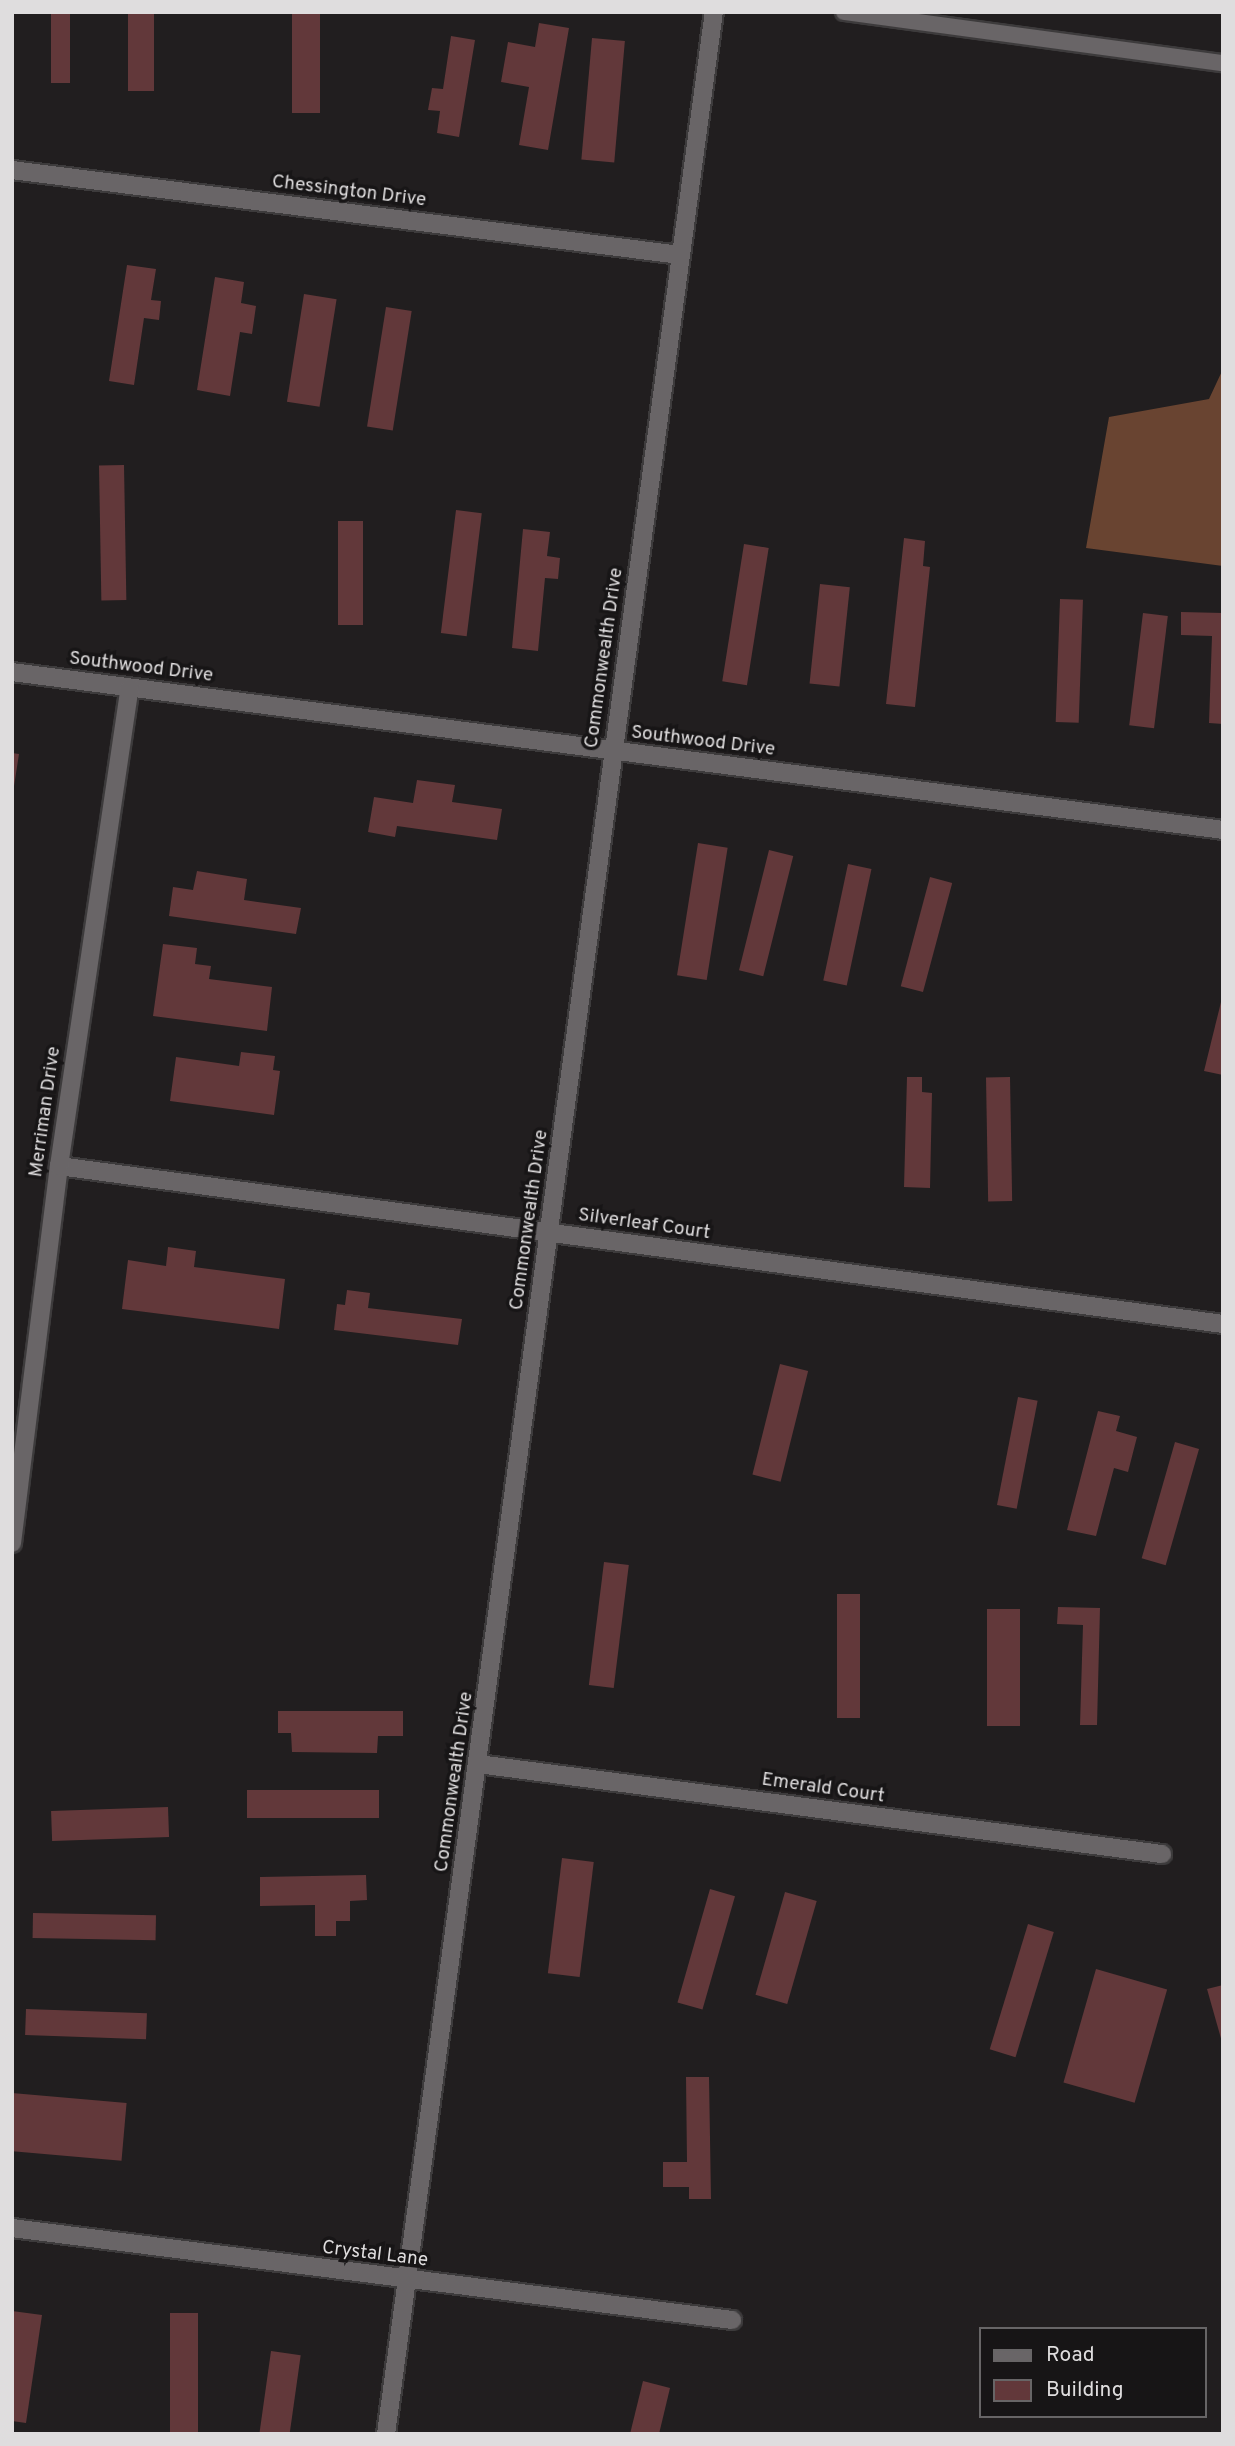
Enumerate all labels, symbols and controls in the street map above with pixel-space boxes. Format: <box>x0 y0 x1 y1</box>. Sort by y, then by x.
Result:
street label: Chessington Drive <box>271 171 427 213</box>
street label: Commonwealth Drive <box>581 566 629 750</box>
street label: Southwood Drive <box>68 648 214 688</box>
street label: Southwood Drive <box>630 722 776 762</box>
street label: Merriman Drive <box>26 1045 66 1179</box>
street label: Commonwealth Drive <box>506 1128 554 1312</box>
street label: Silverleaf Court <box>577 1204 711 1246</box>
street label: Commonwealth Drive <box>431 1690 479 1874</box>
street label: Emerald Court <box>760 1769 886 1809</box>
street label: Crystal Lane <box>321 2237 429 2273</box>
legend <box>979 2327 1207 2418</box>
text: Road <box>1046 2342 1095 2369</box>
text: Building <box>1046 2377 1124 2404</box>

